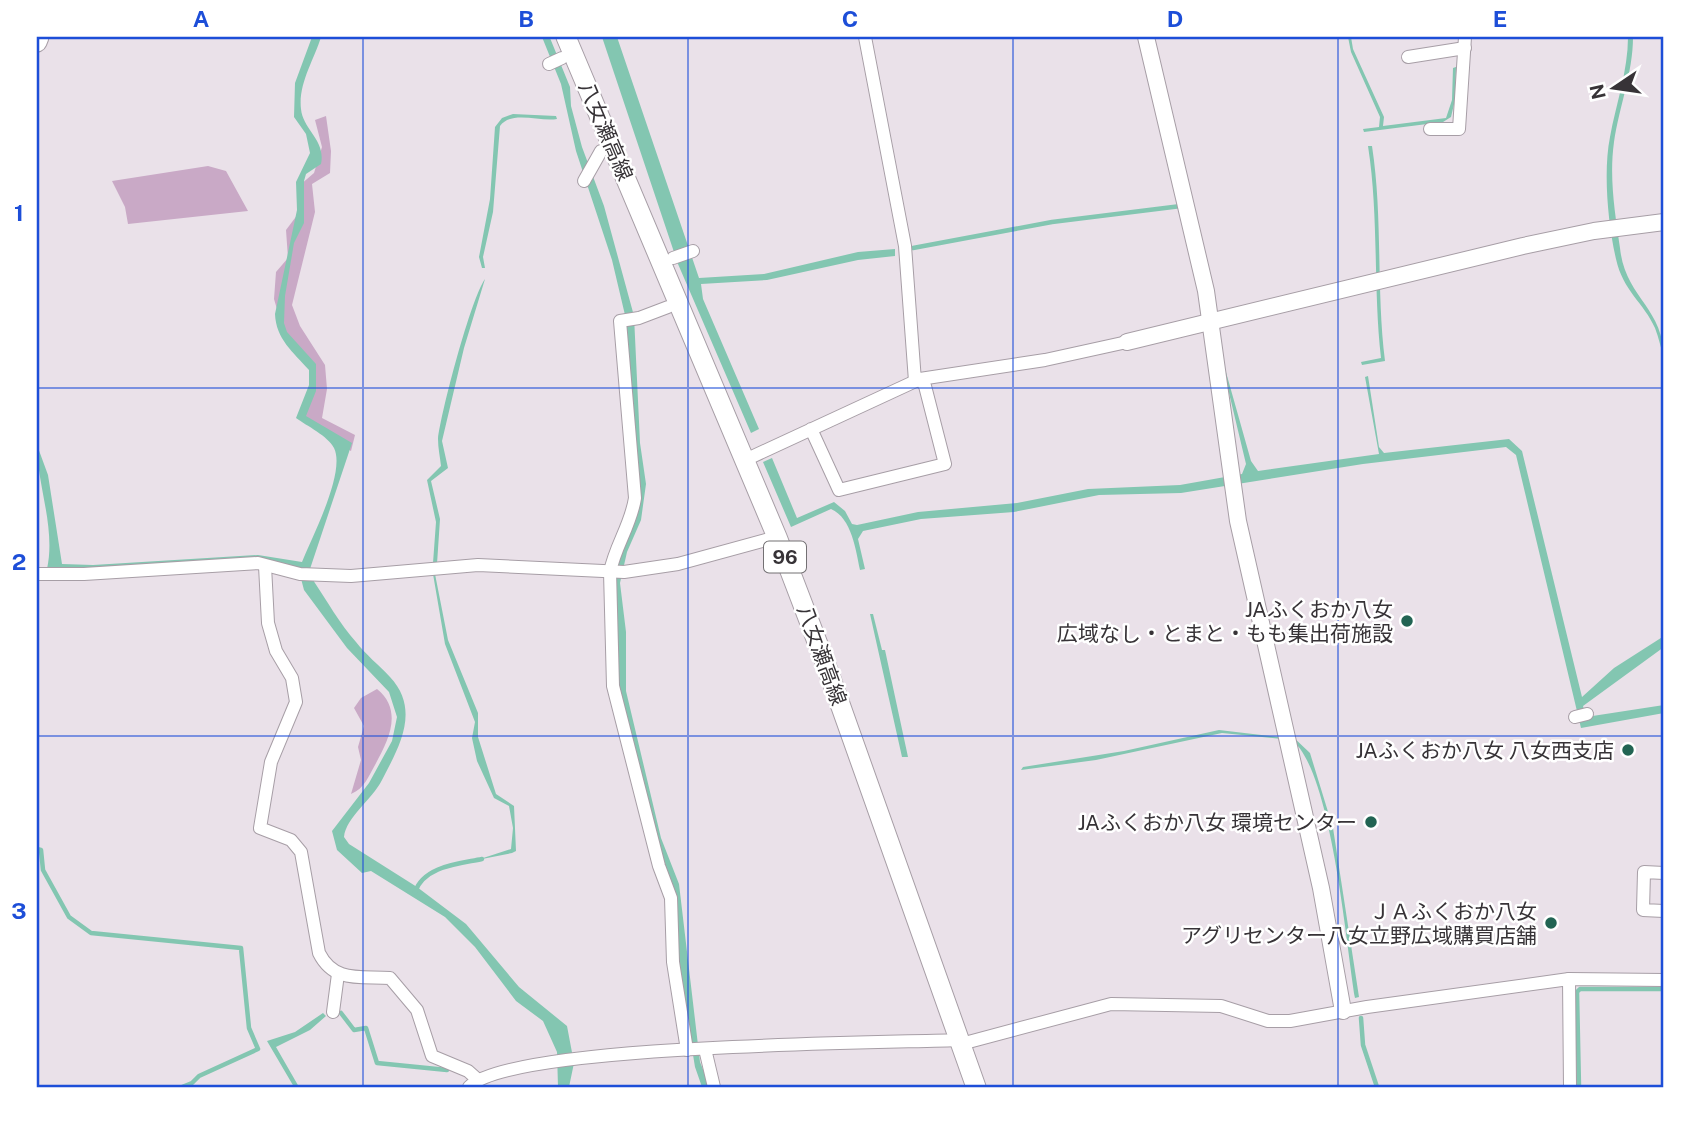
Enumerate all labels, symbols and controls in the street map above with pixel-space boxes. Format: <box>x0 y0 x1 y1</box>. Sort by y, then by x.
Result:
text: A <box>193 5 210 32</box>
text: B <box>518 5 534 32</box>
text: C <box>842 5 858 32</box>
text: D <box>1167 5 1183 32</box>
text: E <box>1493 5 1507 32</box>
north arrow <box>1578 52 1648 122</box>
street label: 八女瀬高線 <box>574 78 638 184</box>
text: N <box>1585 82 1610 102</box>
text: 1 <box>14 199 24 226</box>
road number: 96 <box>764 542 806 572</box>
text: 2 <box>12 548 26 575</box>
place label: JAふくおか八女 広域なし・とまと・もも集出荷施設 <box>1057 597 1393 646</box>
street label: 八女瀬高線 <box>792 601 852 709</box>
marker: JAふくおか八女 広域なし・とまと・もも集出荷施設 <box>1399 613 1415 629</box>
place label: JAふくおか八女 八女西支店 <box>1356 738 1614 763</box>
marker: JAふくおか八女 八女西支店 <box>1620 742 1636 758</box>
place label: JAふくおか八女 環境センター <box>1078 810 1357 835</box>
marker: JAふくおか八女 環境センター <box>1363 814 1379 830</box>
text: 3 <box>11 897 27 924</box>
place label: ＪＡふくおか八女 アグリセンター八女立野広域購買店舗 <box>1181 899 1537 948</box>
marker: ＪＡふくおか八女 アグリセンター八女立野広域購買店舗 <box>1543 915 1559 931</box>

